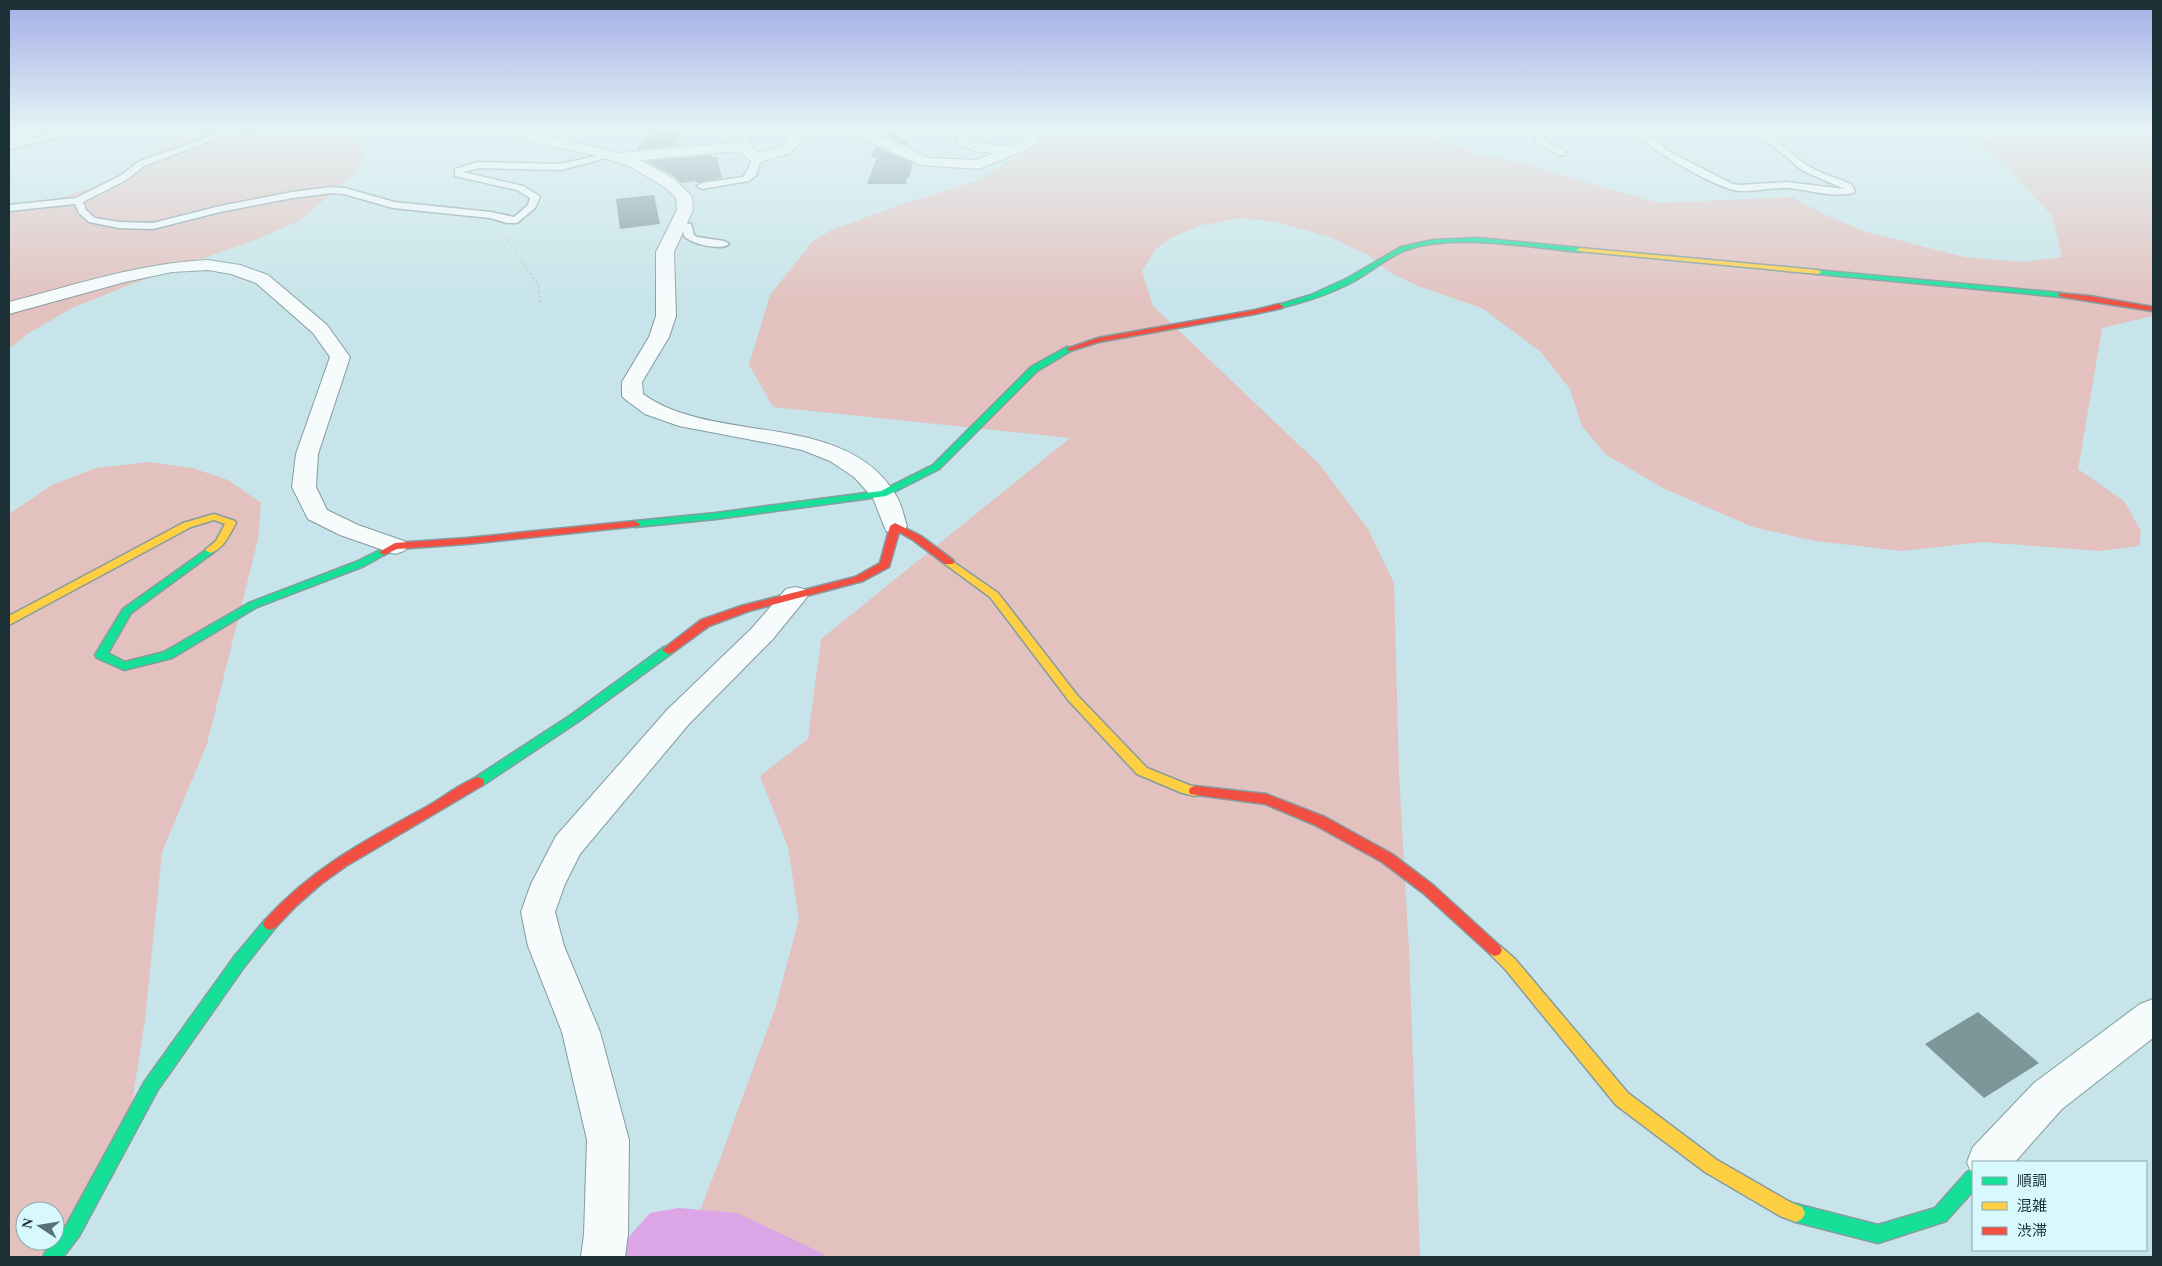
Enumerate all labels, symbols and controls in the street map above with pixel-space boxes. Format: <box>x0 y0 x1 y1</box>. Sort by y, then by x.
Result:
legend <box>1972 1161 2147 1251</box>
text: 順調 <box>2017 1173 2047 1189</box>
text: 混雑 <box>2017 1198 2047 1214</box>
north arrow <box>15 1201 65 1251</box>
text: N <box>19 1217 36 1230</box>
text: 渋滞 <box>2017 1223 2047 1239</box>

